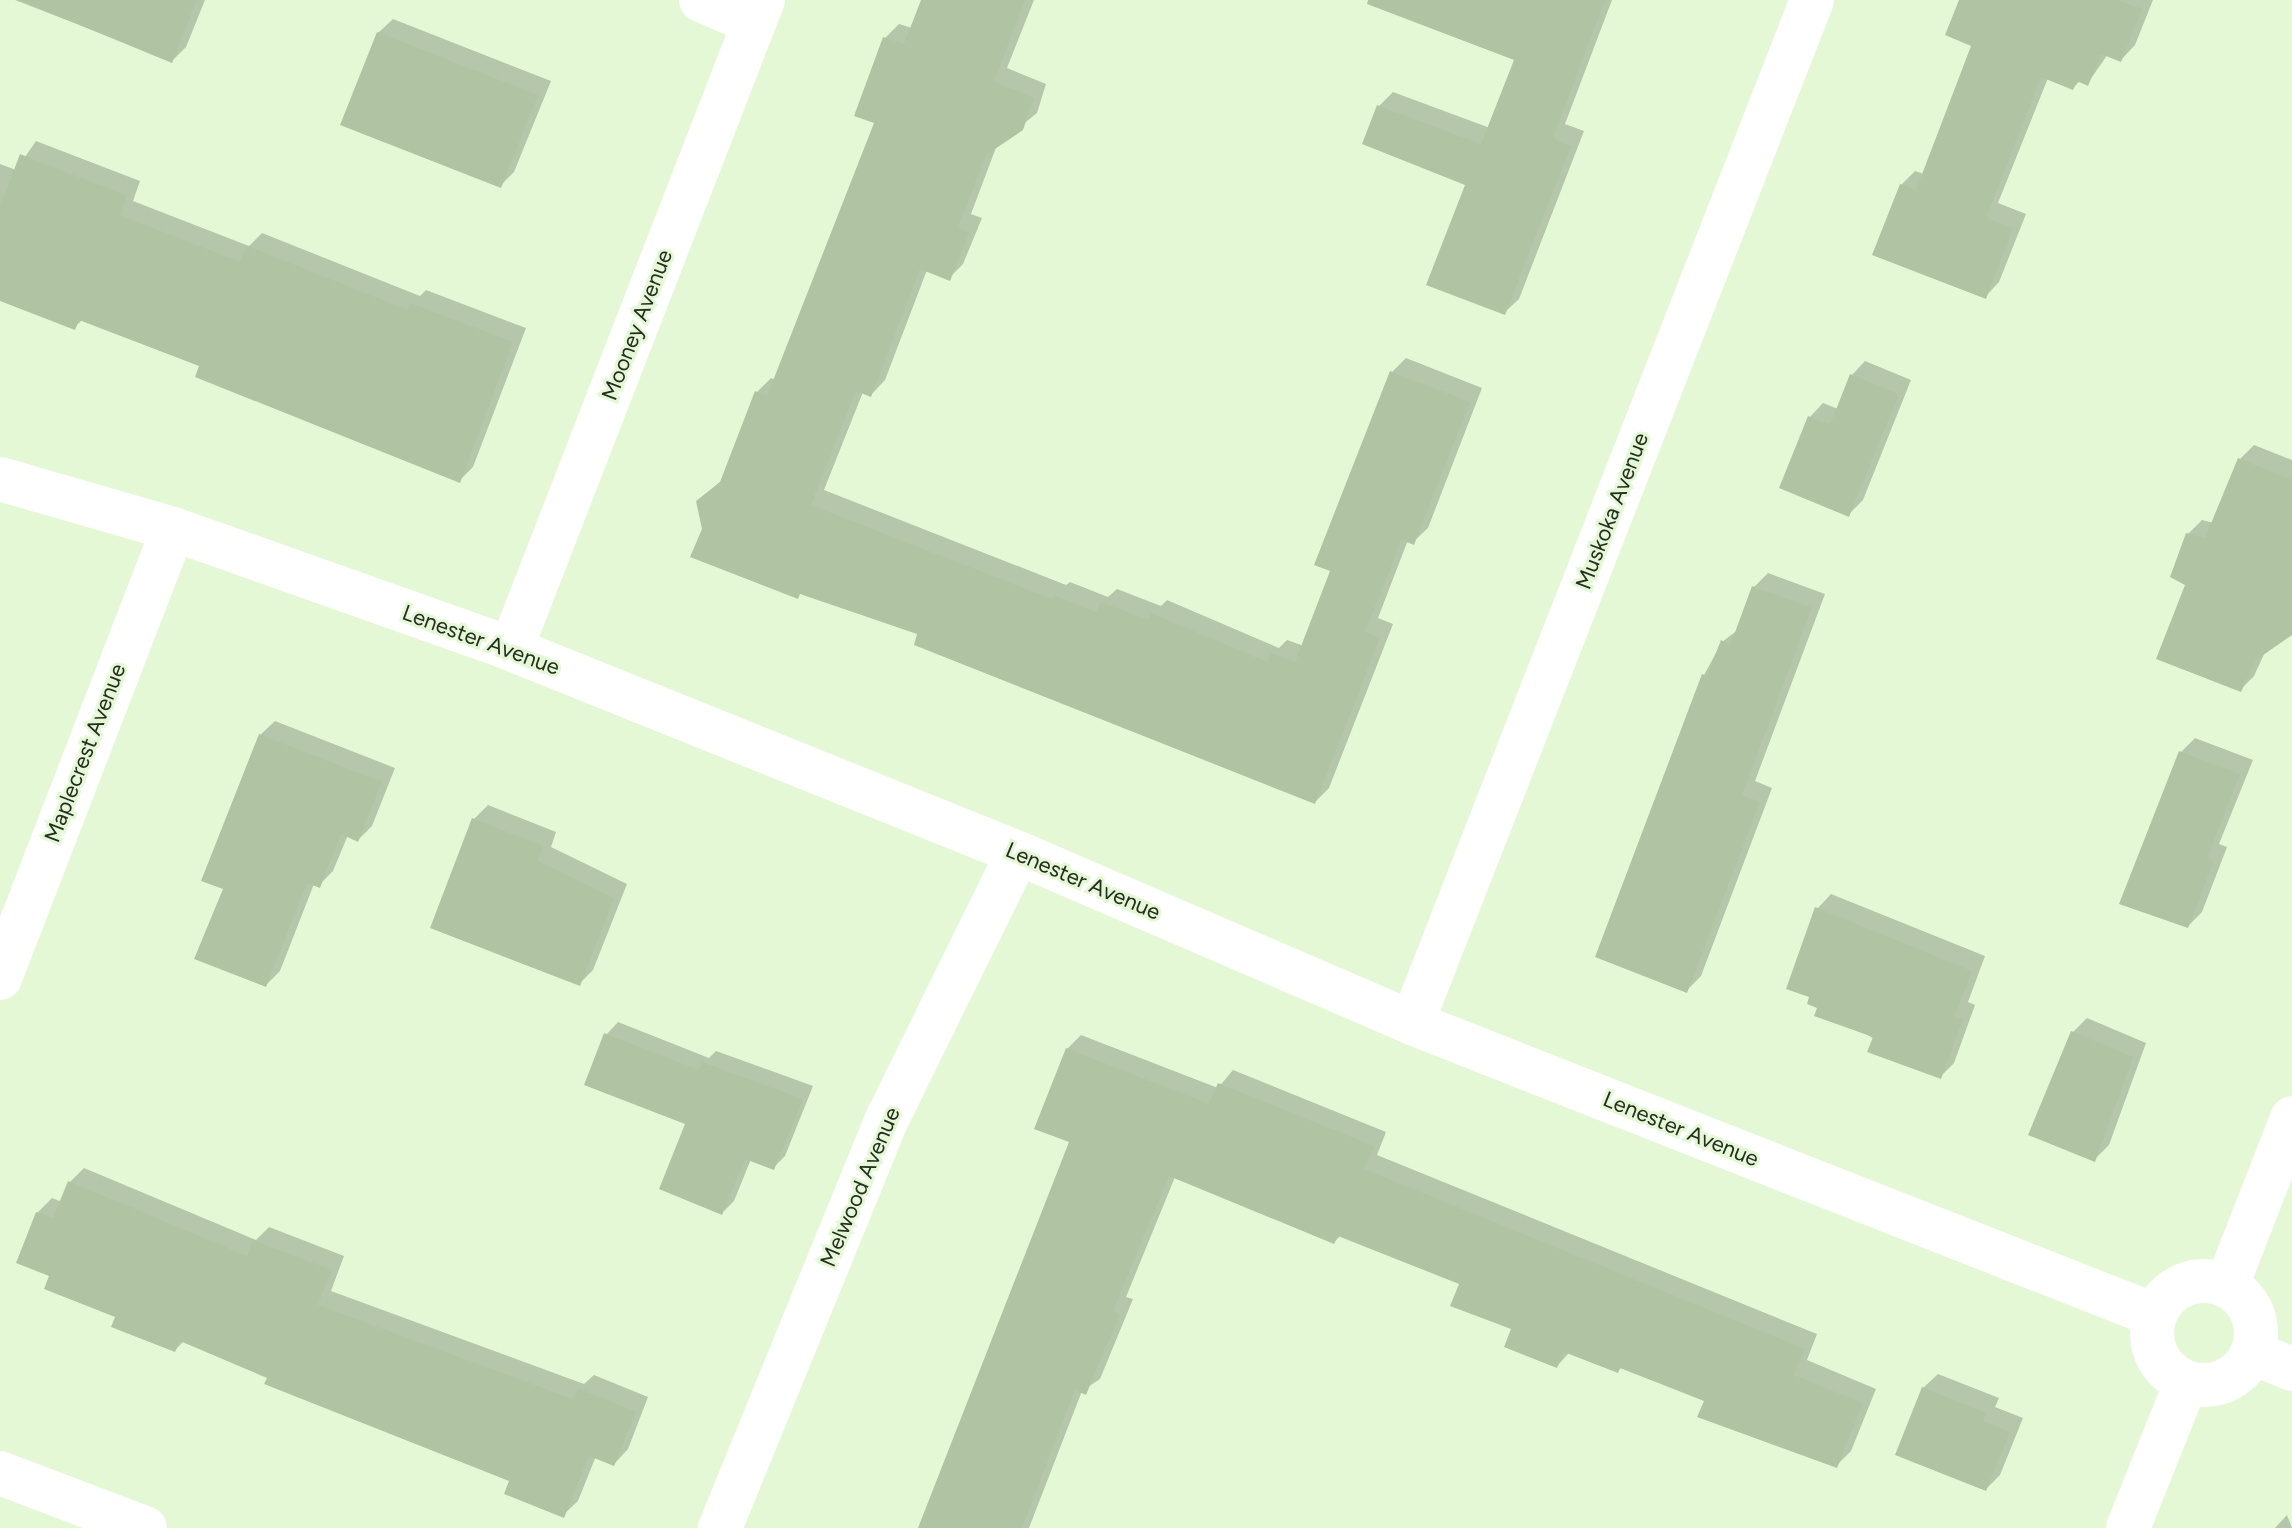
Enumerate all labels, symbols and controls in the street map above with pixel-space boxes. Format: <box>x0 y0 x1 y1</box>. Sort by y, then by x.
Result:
street label: Mooney Avenue <box>596 246 678 404</box>
street label: Muskoka Avenue <box>1570 429 1654 593</box>
street label: Lenester Avenue <box>399 599 563 681</box>
street label: Maplecrest Avenue <box>39 660 131 846</box>
street label: Lenester Avenue <box>1002 837 1164 925</box>
street label: Lenester Avenue <box>1599 1086 1763 1172</box>
street label: Melwood Avenue <box>815 1103 905 1271</box>

